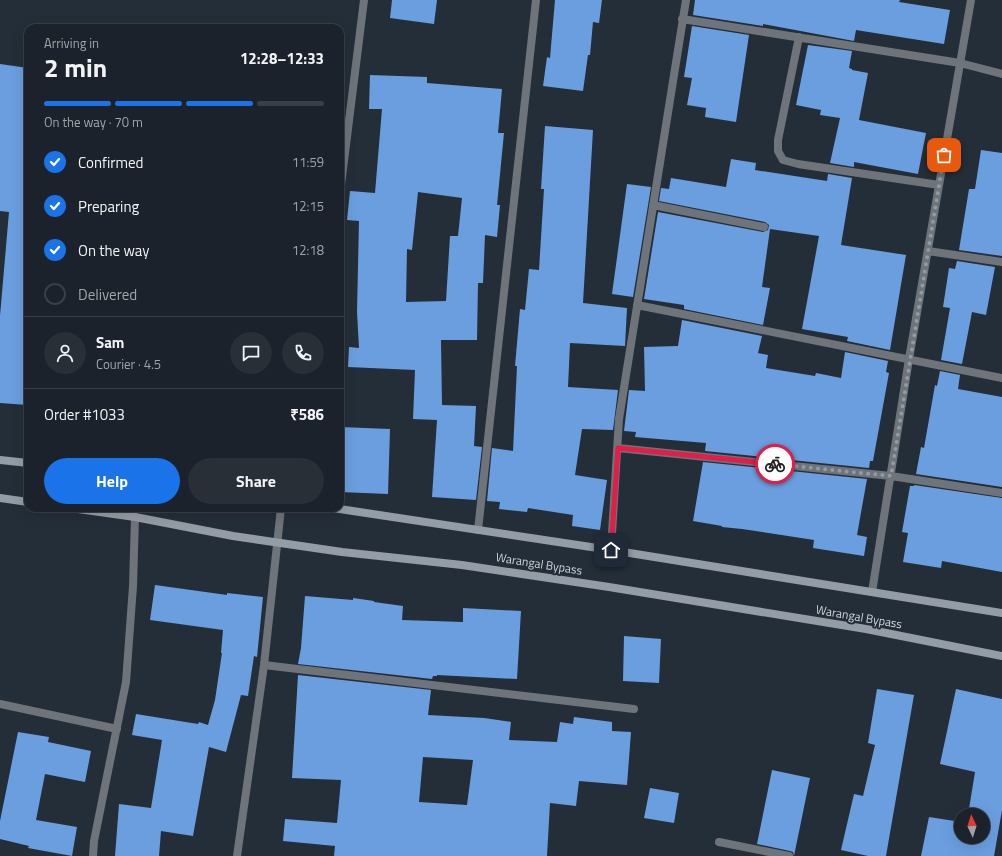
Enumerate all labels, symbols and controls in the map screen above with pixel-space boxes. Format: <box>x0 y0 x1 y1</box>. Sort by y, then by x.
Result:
text: Arriving in <box>44 33 99 53</box>
text: 12:28–12:33 <box>240 47 324 70</box>
text: 2 min <box>44 48 107 87</box>
text: On the way · 70 m <box>44 112 143 132</box>
pin <box>927 138 961 172</box>
icon: bag <box>933 144 955 166</box>
icon: check <box>44 151 66 173</box>
text: Confirmed <box>78 151 143 174</box>
text: 11:59 <box>292 152 324 172</box>
icon: check <box>44 195 66 217</box>
text: Preparing <box>78 195 139 218</box>
text: 12:15 <box>292 196 324 216</box>
icon: check <box>44 239 66 261</box>
text: On the way <box>78 239 150 262</box>
text: 12:18 <box>292 240 324 260</box>
text: Delivered <box>78 283 137 306</box>
text: Sam <box>96 331 124 354</box>
button: person <box>44 332 86 374</box>
button: chat <box>230 332 272 374</box>
button: phone <box>282 332 324 374</box>
text: Courier · 4.5 <box>96 354 161 374</box>
text: Order #1033 <box>44 403 125 426</box>
text: ₹586 <box>290 403 324 426</box>
courier <box>755 444 795 484</box>
icon: bike <box>764 453 786 475</box>
button: Help <box>44 458 180 504</box>
button: Share <box>188 458 324 504</box>
pin <box>594 533 628 567</box>
icon: home <box>600 539 622 561</box>
street label: Warangal Bypass <box>494 547 584 580</box>
street label: Warangal Bypass <box>814 600 904 634</box>
north arrow <box>954 808 990 844</box>
map controls <box>954 808 990 844</box>

